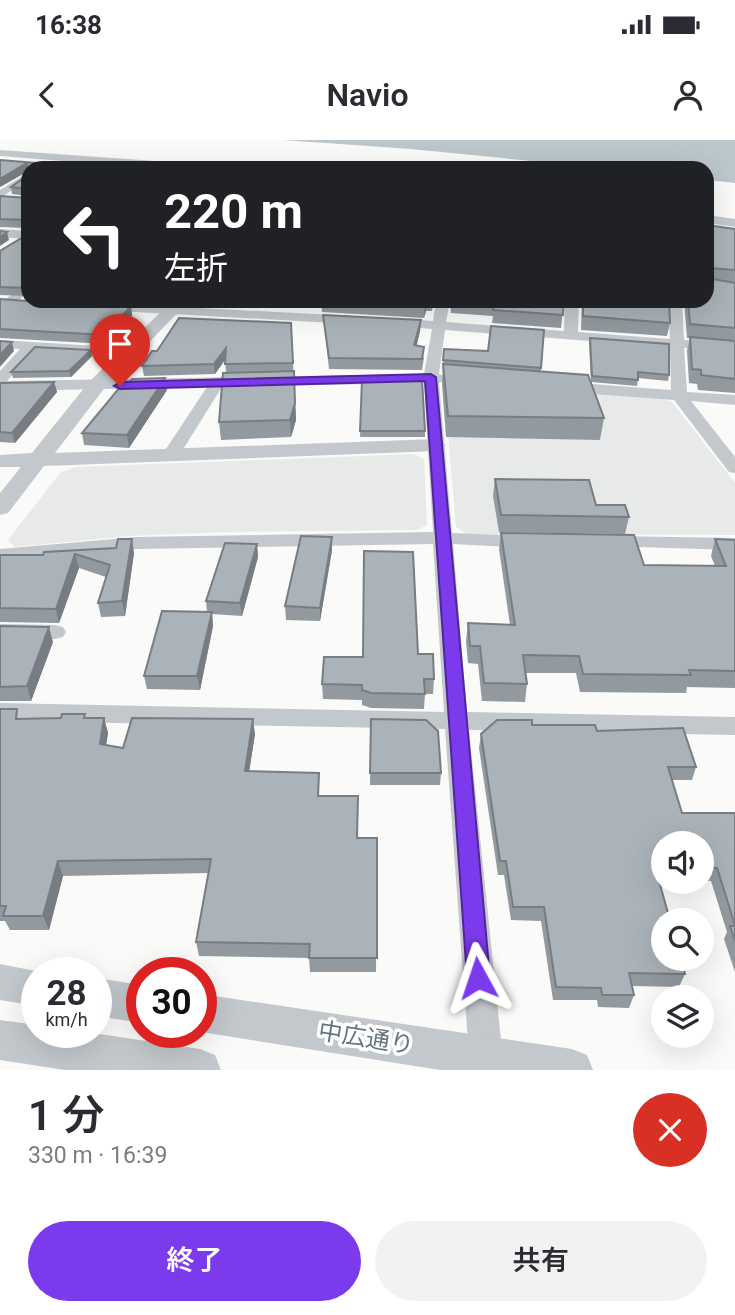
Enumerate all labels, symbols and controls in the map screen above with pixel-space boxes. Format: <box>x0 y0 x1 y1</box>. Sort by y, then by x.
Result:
text: 16:38 <box>35 10 102 40</box>
icon: back <box>28 76 66 114</box>
text: Navio <box>326 76 409 114</box>
icon: person <box>669 76 707 114</box>
text: 220 m <box>164 183 303 240</box>
icon: left <box>49 189 140 280</box>
text: 左折 <box>164 249 228 287</box>
pin <box>90 314 150 386</box>
icon: arrive <box>101 325 139 363</box>
map controls <box>651 831 714 1048</box>
button: sound <box>651 831 714 894</box>
button: search <box>651 908 714 971</box>
position arrow <box>441 941 515 1015</box>
speed limit sign: 30 <box>126 957 217 1048</box>
text: 28 <box>46 973 87 1014</box>
button: layers <box>651 985 714 1048</box>
text: km/h <box>45 1009 88 1030</box>
street label: 中広通り <box>316 1017 416 1059</box>
text: 1 分 <box>28 1091 104 1140</box>
button: close <box>633 1093 707 1167</box>
text: 330 m · 16:39 <box>28 1142 167 1169</box>
button: 終了 <box>28 1221 361 1301</box>
button: 共有 <box>375 1221 707 1301</box>

